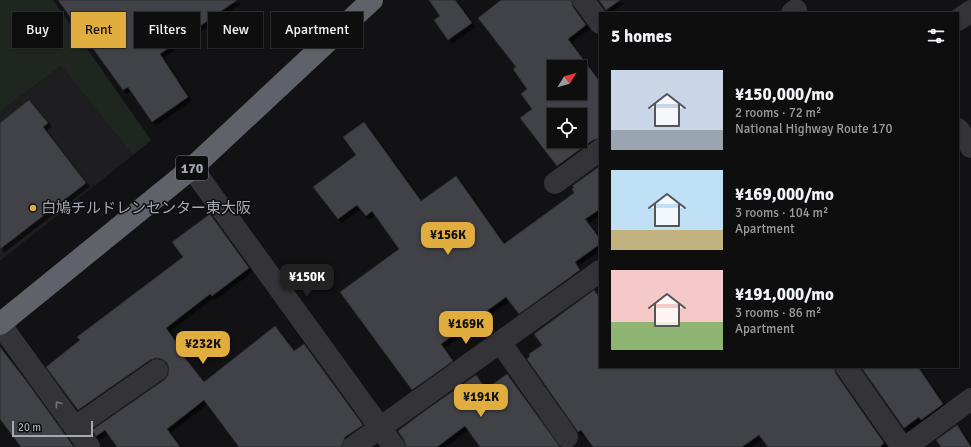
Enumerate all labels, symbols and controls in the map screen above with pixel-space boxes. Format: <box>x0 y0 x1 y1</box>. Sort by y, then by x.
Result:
chip: Buy <box>12 12 63 48</box>
chip: Rent <box>71 12 126 48</box>
chip: Filters <box>134 12 200 48</box>
chip: New <box>208 12 263 48</box>
chip: Apartment <box>271 12 363 48</box>
icon: filters <box>925 25 947 47</box>
text: 5 homes <box>611 26 672 47</box>
north arrow <box>547 60 587 100</box>
map controls <box>547 60 587 148</box>
text: ¥150,000/mo <box>735 84 834 105</box>
icon: home <box>643 86 691 134</box>
text: 2 rooms · 72 m² <box>735 105 821 121</box>
button: locate <box>547 108 587 148</box>
text: National Highway Route 170 <box>735 121 893 137</box>
road number: 170 <box>176 156 208 180</box>
text: ¥169,000/mo <box>735 184 834 205</box>
icon: home <box>643 186 691 234</box>
place label: 白鳩チルドレンセンター東大阪 <box>41 199 251 217</box>
marker: 白鳩チルドレンセンター東大阪 <box>28 203 38 213</box>
text: 3 rooms · 104 m² <box>735 205 828 221</box>
text: Apartment <box>735 221 795 237</box>
pin: ¥156K <box>420 222 476 256</box>
text: ¥156K <box>430 227 466 243</box>
pin: ¥150K <box>279 264 335 298</box>
text: ¥150K <box>289 269 325 285</box>
text: ¥191,000/mo <box>735 284 834 305</box>
icon: home <box>643 286 691 334</box>
text: 3 rooms · 86 m² <box>735 305 821 321</box>
pin: ¥169K <box>438 311 494 345</box>
text: ¥169K <box>448 316 484 332</box>
text: Apartment <box>735 321 795 337</box>
pin: ¥232K <box>175 331 231 365</box>
text: ¥232K <box>185 336 221 352</box>
pin: ¥191K <box>453 384 509 418</box>
text: ¥191K <box>463 389 499 405</box>
one-way arrow <box>55 401 63 408</box>
scale bar <box>12 419 93 438</box>
text: 20 m <box>18 421 41 434</box>

